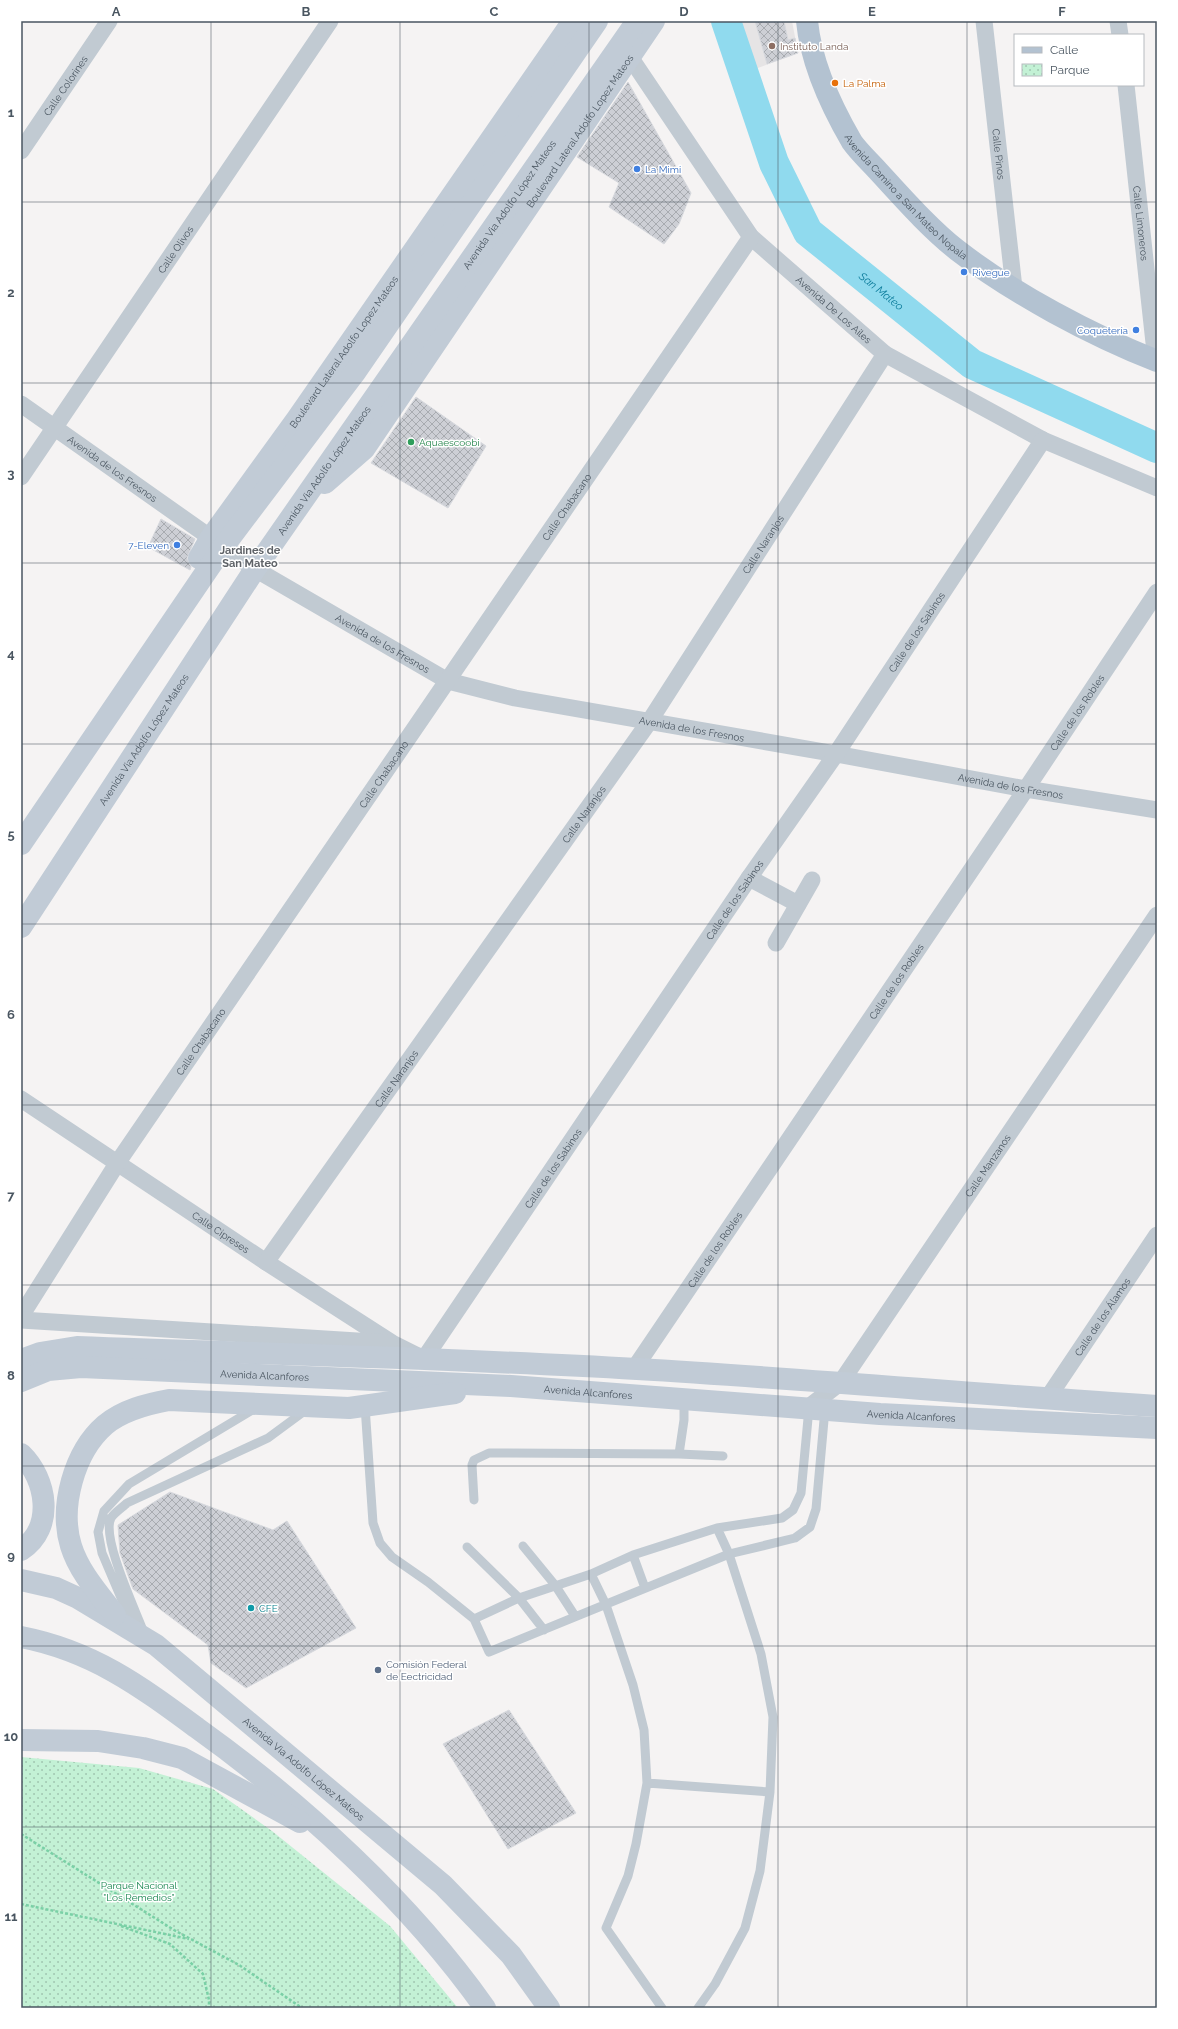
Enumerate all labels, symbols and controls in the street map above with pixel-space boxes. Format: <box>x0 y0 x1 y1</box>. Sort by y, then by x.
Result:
text: A <box>112 4 121 19</box>
text: B <box>302 4 311 19</box>
text: C <box>490 4 499 19</box>
text: D <box>679 4 689 19</box>
text: E <box>868 4 876 19</box>
text: F <box>1058 4 1066 19</box>
legend <box>1014 34 1144 86</box>
marker: Instituto Landa <box>767 41 777 51</box>
place label: Instituto Landa <box>780 41 849 52</box>
text: Calle <box>1050 43 1078 57</box>
street label: Boulevard Lateral Adolfo Lopez Mateos <box>524 52 636 210</box>
street label: Calle Colorines <box>42 54 90 118</box>
text: Parque <box>1050 63 1090 77</box>
marker: La Palma <box>830 78 840 88</box>
place label: La Palma <box>843 78 886 89</box>
text: 1 <box>8 105 15 120</box>
street label: Calle Pinos <box>990 128 1007 180</box>
street label: Avenida Camino a San Mateo Nopala <box>843 132 969 262</box>
street label: Avenida Via Adolfo López Mateos <box>461 138 558 271</box>
marker: La Mimi <box>632 164 642 174</box>
place label: La Mimi <box>645 164 681 175</box>
street label: Calle Limoneros <box>1131 185 1150 261</box>
street label: Calle Olivos <box>156 224 196 275</box>
marker: Rivegue <box>959 267 969 277</box>
place label: Rivegue <box>972 267 1010 278</box>
water label: San Mateo <box>855 269 906 313</box>
street label: Boulevard Lateral Adolfo Lopez Mateos <box>287 274 401 430</box>
street label: Avenida De Los Ailes <box>794 274 874 346</box>
text: 2 <box>7 285 15 300</box>
place label: Coquetería <box>1077 325 1128 336</box>
marker: Coquetería <box>1131 325 1141 335</box>
street label: Avenida Via Adolfo López Mateos <box>276 404 373 537</box>
street label: Avenida de los Fresnos <box>65 434 159 504</box>
marker: Aquaescoobi <box>406 437 416 447</box>
place label: Aquaescoobi <box>419 437 480 448</box>
text: 3 <box>7 466 15 481</box>
street label: Calle Chabacano <box>540 471 594 543</box>
street label: Calle Naranjos <box>741 513 786 576</box>
place label: 7-Eleven <box>128 540 169 551</box>
marker: 7-Eleven <box>172 540 182 550</box>
district label: Jardines de San Mateo <box>220 544 281 570</box>
street label: Calle de los Sabinos <box>887 590 947 674</box>
street label: Avenida de los Fresnos <box>334 612 432 675</box>
text: 4 <box>7 646 15 661</box>
street label: Avenida Via Adolfo López Mateos <box>97 672 191 807</box>
street label: Calle de los Robles <box>1048 672 1107 753</box>
street label: Avenida de los Fresnos <box>638 715 745 744</box>
street label: Calle Chabacano <box>357 739 411 810</box>
street label: Avenida de los Fresnos <box>957 772 1064 801</box>
street label: Calle Naranjos <box>560 784 608 845</box>
text: 5 <box>7 827 15 842</box>
street label: Calle de los Sabinos <box>704 858 766 942</box>
street label: Calle de los Robles <box>867 941 926 1021</box>
street label: Calle Chabacano <box>174 1006 228 1077</box>
text: 6 <box>7 1007 15 1022</box>
street label: Calle Naranjos <box>373 1048 421 1109</box>
street label: Calle de los Sabinos <box>523 1127 584 1210</box>
street label: Calle Manzanos <box>963 1132 1013 1199</box>
text: 7 <box>7 1188 15 1203</box>
street label: Calle Cipreses <box>190 1209 251 1255</box>
street label: Calle de los Robles <box>686 1210 745 1290</box>
street label: Calle de los Álamos <box>1072 1276 1133 1358</box>
text: 8 <box>7 1368 15 1383</box>
street label: Avenida Alcanfores <box>220 1368 309 1383</box>
street label: Avenida Alcanfores <box>543 1384 633 1401</box>
street label: Avenida Alcanfores <box>866 1408 956 1424</box>
text: 9 <box>7 1548 15 1563</box>
marker: CFE <box>246 1603 256 1613</box>
place label: CFE <box>259 1603 278 1614</box>
place label: Comisión Federal de Eectricidad <box>386 1659 467 1682</box>
marker: Comisión Federal de Eectricidad <box>373 1665 383 1675</box>
street label: Avenida Via Adolfo López Mateos <box>241 1715 367 1823</box>
text: 10 <box>4 1729 18 1744</box>
park label: Parque Nacional "Los Remedios" <box>101 1880 177 1903</box>
text: 11 <box>5 1909 18 1924</box>

